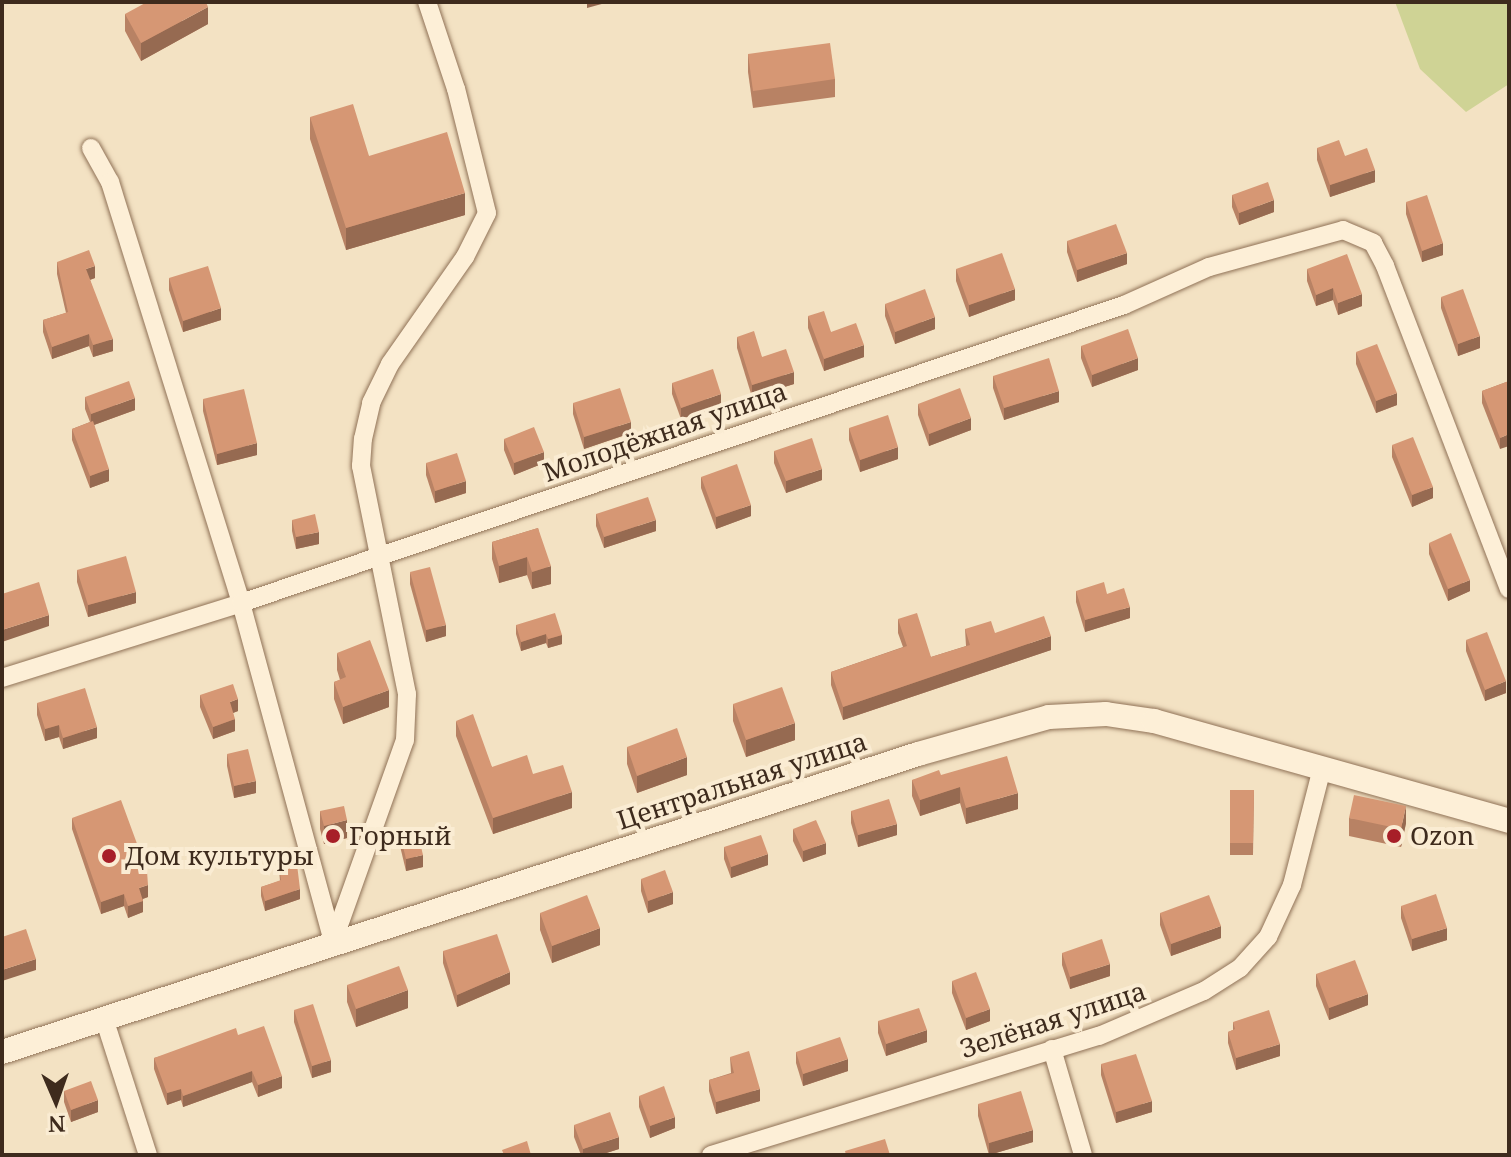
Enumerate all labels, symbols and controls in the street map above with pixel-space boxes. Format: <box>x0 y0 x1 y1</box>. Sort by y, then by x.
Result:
street label: Молодёжная улица <box>539 376 791 488</box>
street label: Центральная улица <box>613 726 871 836</box>
place label: Горный <box>349 820 452 852</box>
place label: Ozon <box>1410 820 1474 852</box>
marker: Горный <box>324 827 342 845</box>
marker: Ozon <box>1385 827 1403 845</box>
place label: Дом культуры <box>125 840 314 872</box>
marker: Дом культуры <box>100 847 118 865</box>
street label: Зелёная улица <box>956 975 1150 1065</box>
north arrow <box>16 1061 96 1141</box>
text: N <box>48 1110 66 1140</box>

